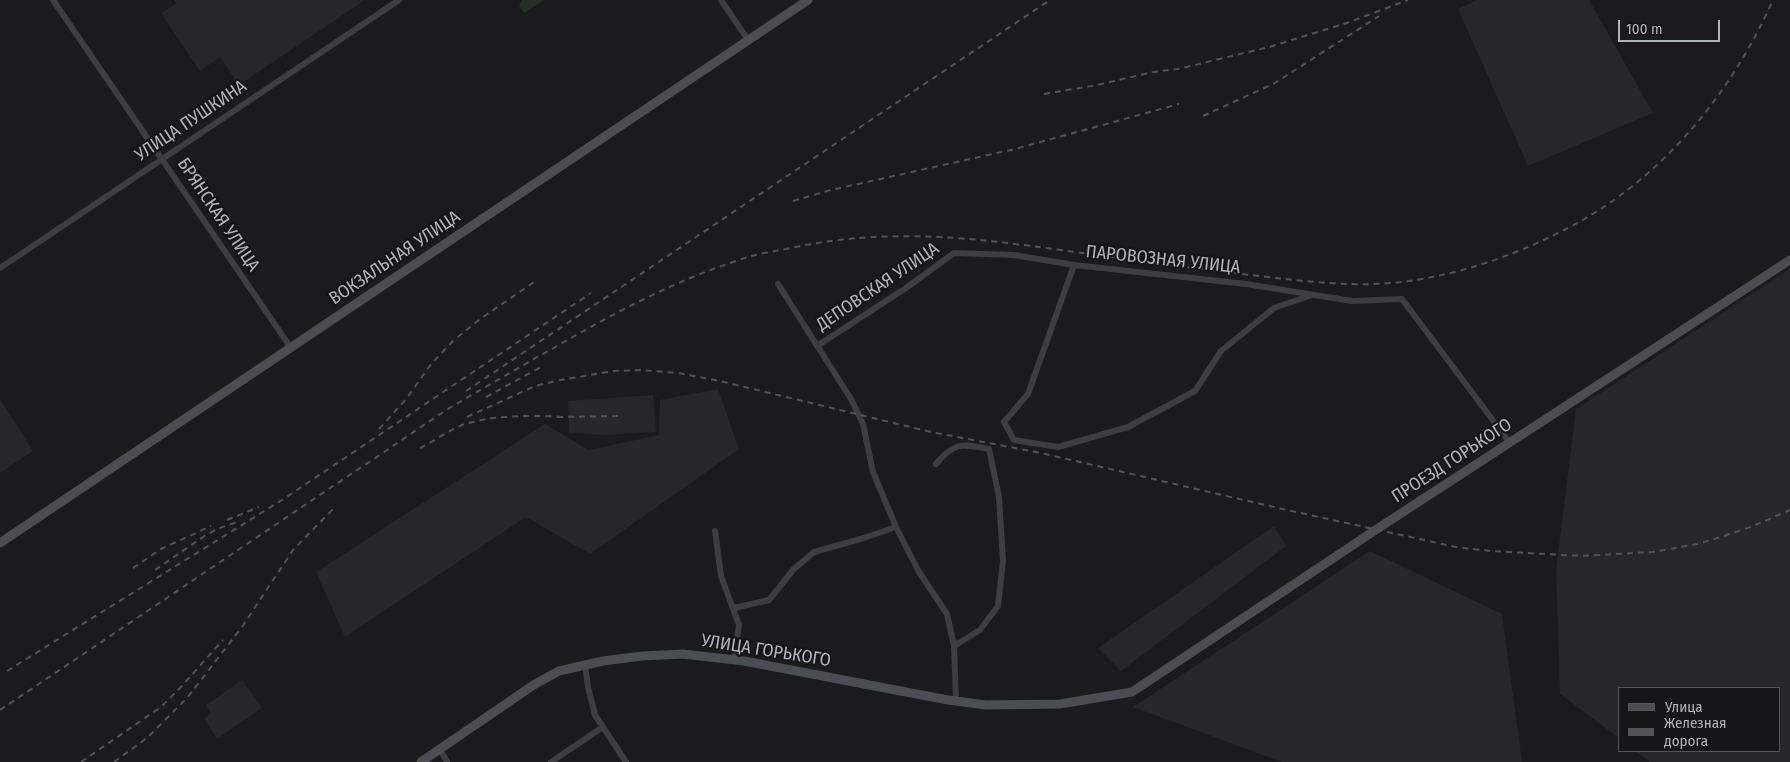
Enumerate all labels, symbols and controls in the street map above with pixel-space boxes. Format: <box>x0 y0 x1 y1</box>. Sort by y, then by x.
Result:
scale bar <box>1620 10 1722 42</box>
text: 100 m <box>1626 20 1663 38</box>
street label: УЛИЦА ПУШКИНА <box>131 76 251 166</box>
street label: БРЯНСКАЯ УЛИЦА <box>172 154 264 276</box>
street label: ВОКЗАЛЬНАЯ УЛИЦА <box>325 206 465 310</box>
street label: ДЕПОВСКАЯ УЛИЦА <box>813 238 943 336</box>
street label: ПАРОВОЗНАЯ УЛИЦА <box>1085 241 1241 279</box>
street label: ПРОЕЗД ГОРЬКОГО <box>1388 414 1516 508</box>
street label: УЛИЦА ГОРЬКОГО <box>700 630 832 672</box>
legend <box>1618 687 1780 752</box>
text: Улица <box>1665 698 1703 716</box>
text: Железная дорога <box>1664 714 1726 750</box>

